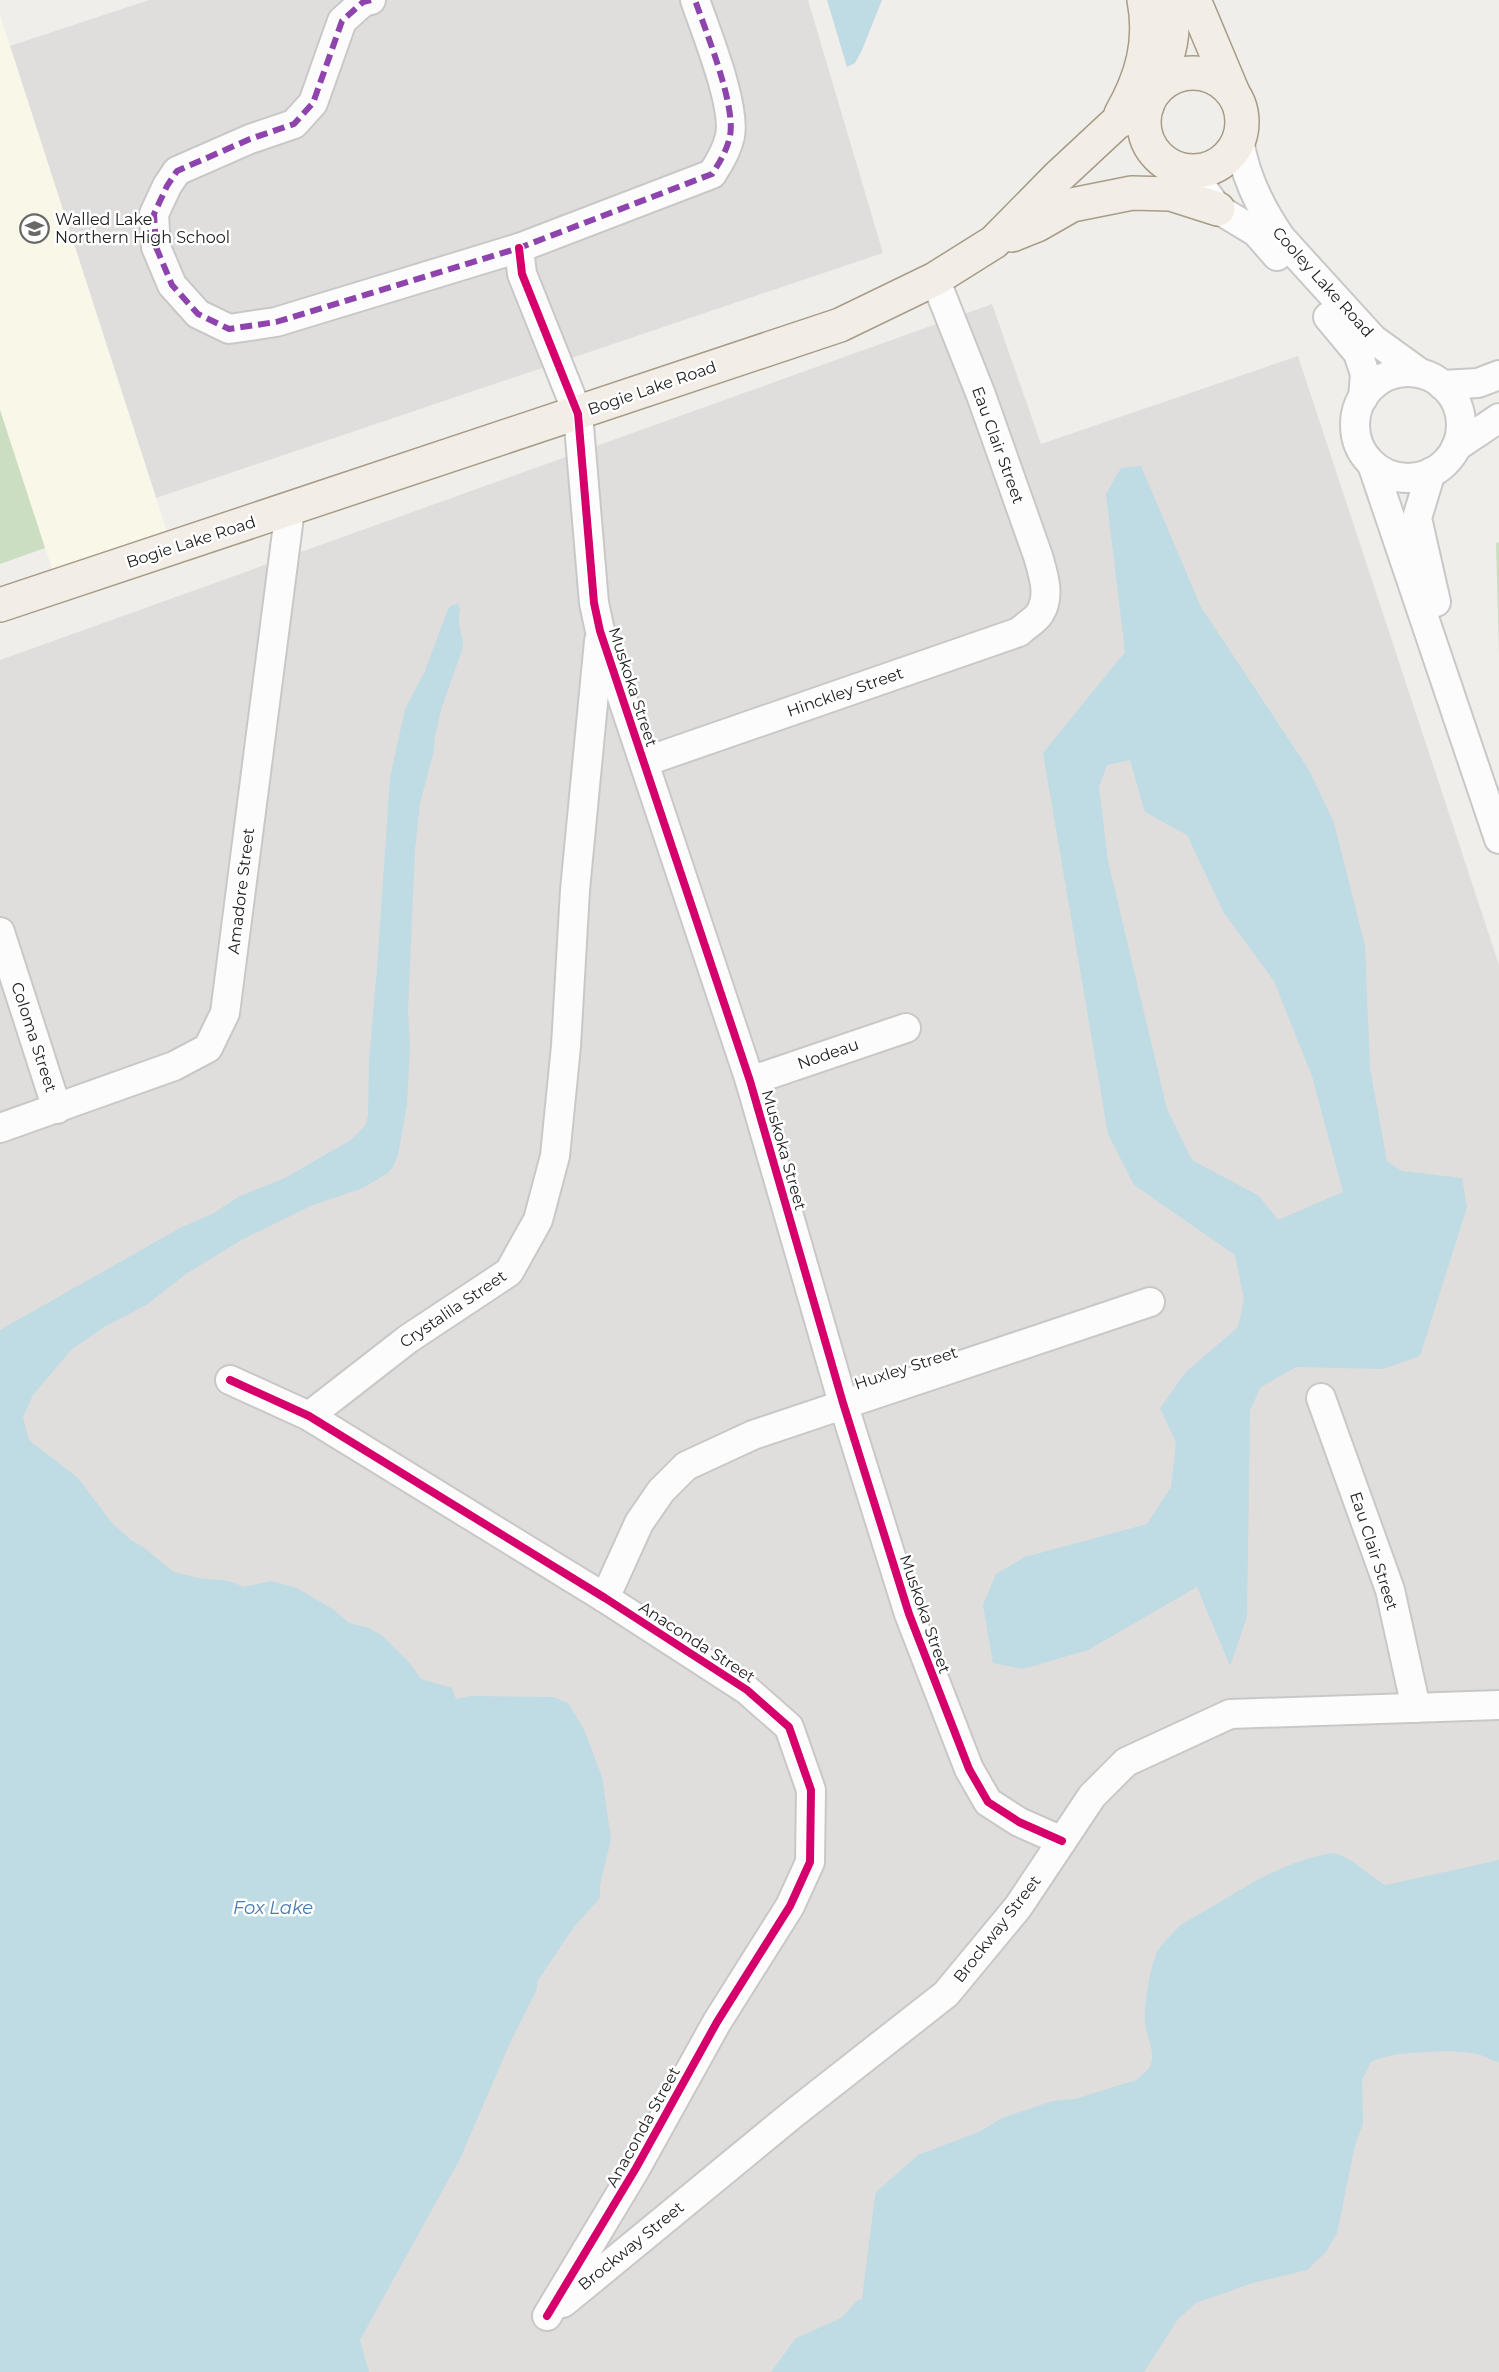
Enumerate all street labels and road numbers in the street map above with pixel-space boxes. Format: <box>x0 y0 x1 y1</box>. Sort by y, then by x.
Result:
street label: Cooley Lake Road <box>1269 223 1377 341</box>
street label: Bogie Lake Road <box>585 357 719 419</box>
street label: Eau Clair Street <box>968 384 1028 507</box>
street label: Bogie Lake Road <box>124 512 258 572</box>
street label: Muskoka Street <box>605 625 661 750</box>
street label: Hinckley Street <box>784 663 906 721</box>
street label: Amadore Street <box>224 826 258 955</box>
street label: Coloma Street <box>7 980 61 1095</box>
street label: Nodeau <box>795 1035 861 1073</box>
street label: Muskoka Street <box>758 1088 810 1213</box>
street label: Crystalila Street <box>396 1266 510 1352</box>
street label: Huxley Street <box>852 1342 960 1394</box>
street label: Eau Clair Street <box>1346 1489 1402 1613</box>
street label: Muskoka Street <box>896 1552 954 1676</box>
street label: Anaconda Street <box>636 1597 759 1687</box>
street label: Brockway Street <box>949 1871 1045 1986</box>
street label: Anaconda Street <box>602 2063 684 2190</box>
street label: Brockway Street <box>574 2197 688 2294</box>

